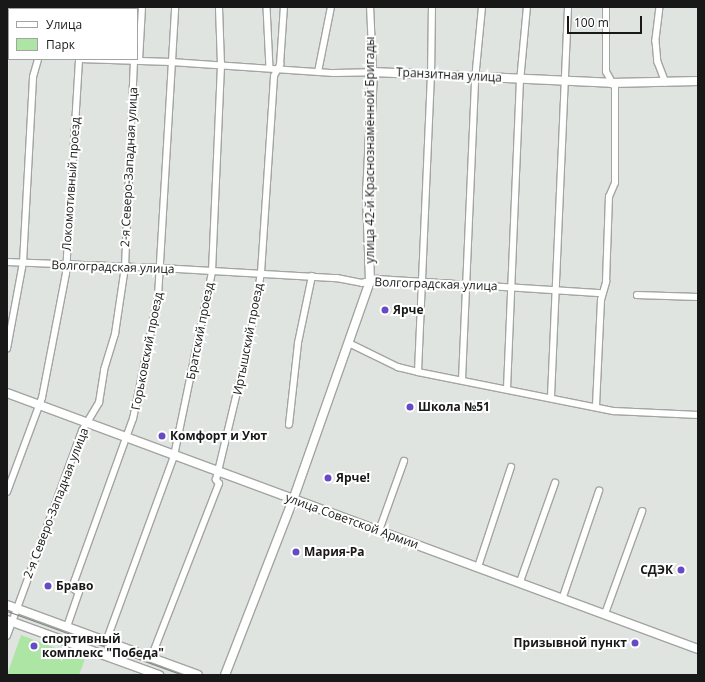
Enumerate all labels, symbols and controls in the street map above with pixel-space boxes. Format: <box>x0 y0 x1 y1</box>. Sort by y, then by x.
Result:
legend <box>8 8 138 60</box>
scale bar <box>569 8 644 34</box>
text: 100 m <box>574 14 609 31</box>
text: Улица <box>46 16 82 33</box>
text: Парк <box>46 36 75 53</box>
street label: улица 42-й Краснознамённой Бригады <box>363 36 377 264</box>
street label: Транзитная улица <box>396 65 502 85</box>
street label: 2-я Северо-Западная улица <box>118 87 140 247</box>
street label: Локомотивный проезд <box>59 117 83 251</box>
street label: Волгоградская улица <box>51 258 175 276</box>
street label: Волгоградская улица <box>374 275 498 293</box>
street label: Братский проезд <box>184 281 216 381</box>
street label: Иртышский проезд <box>230 282 266 396</box>
street label: Горьковский проезд <box>128 291 166 411</box>
place label: Ярче <box>393 303 424 317</box>
marker: Ярче <box>380 305 390 315</box>
place label: Школа №51 <box>418 400 490 414</box>
marker: Школа №51 <box>405 402 415 412</box>
street label: 2-я Северо-Западная улица <box>21 426 91 580</box>
place label: Комфорт и Уют <box>170 429 267 443</box>
marker: Комфорт и Уют <box>157 431 167 441</box>
place label: Ярче! <box>336 471 370 485</box>
marker: Ярче! <box>323 473 333 483</box>
street label: улица Советской Армии <box>283 490 421 552</box>
place label: Мария-Ра <box>304 545 365 559</box>
marker: Мария-Ра <box>291 547 301 557</box>
place label: СДЭК <box>640 563 673 577</box>
marker: СДЭК <box>676 565 686 575</box>
place label: Браво <box>56 579 93 593</box>
marker: Браво <box>43 581 53 591</box>
place label: спортивный комплекс "Победа" <box>42 632 164 660</box>
place label: Призывной пункт <box>514 636 627 650</box>
marker: Призывной пункт <box>630 638 640 648</box>
marker: спортивный комплекс "Победа" <box>29 641 39 651</box>

